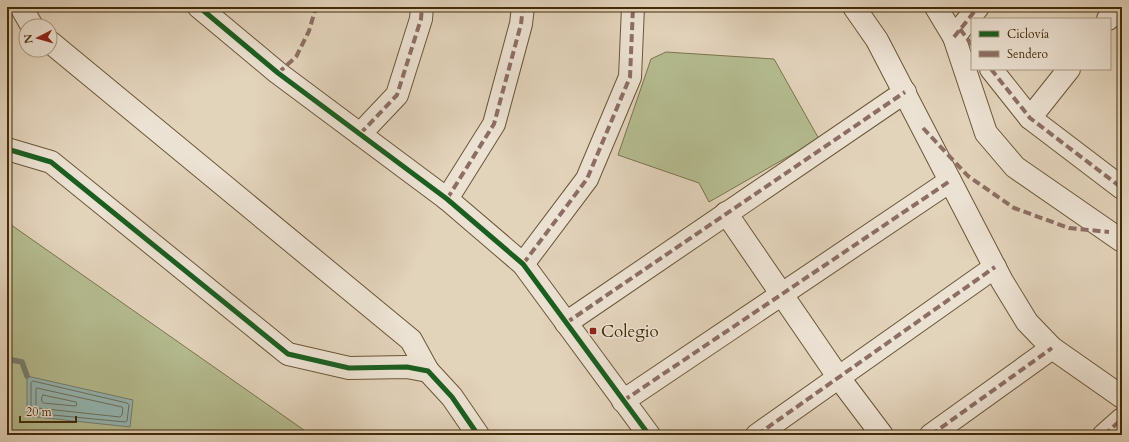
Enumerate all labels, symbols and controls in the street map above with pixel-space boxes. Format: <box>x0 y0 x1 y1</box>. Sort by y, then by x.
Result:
north arrow <box>18 18 58 58</box>
legend <box>971 18 1111 70</box>
text: Ciclovía <box>1007 26 1050 42</box>
text: N <box>21 33 37 45</box>
text: Sendero <box>1007 46 1048 62</box>
place label: Colegio <box>601 320 659 343</box>
marker: Colegio <box>588 326 598 336</box>
scale bar <box>20 398 76 424</box>
text: 20 m <box>26 404 53 420</box>

